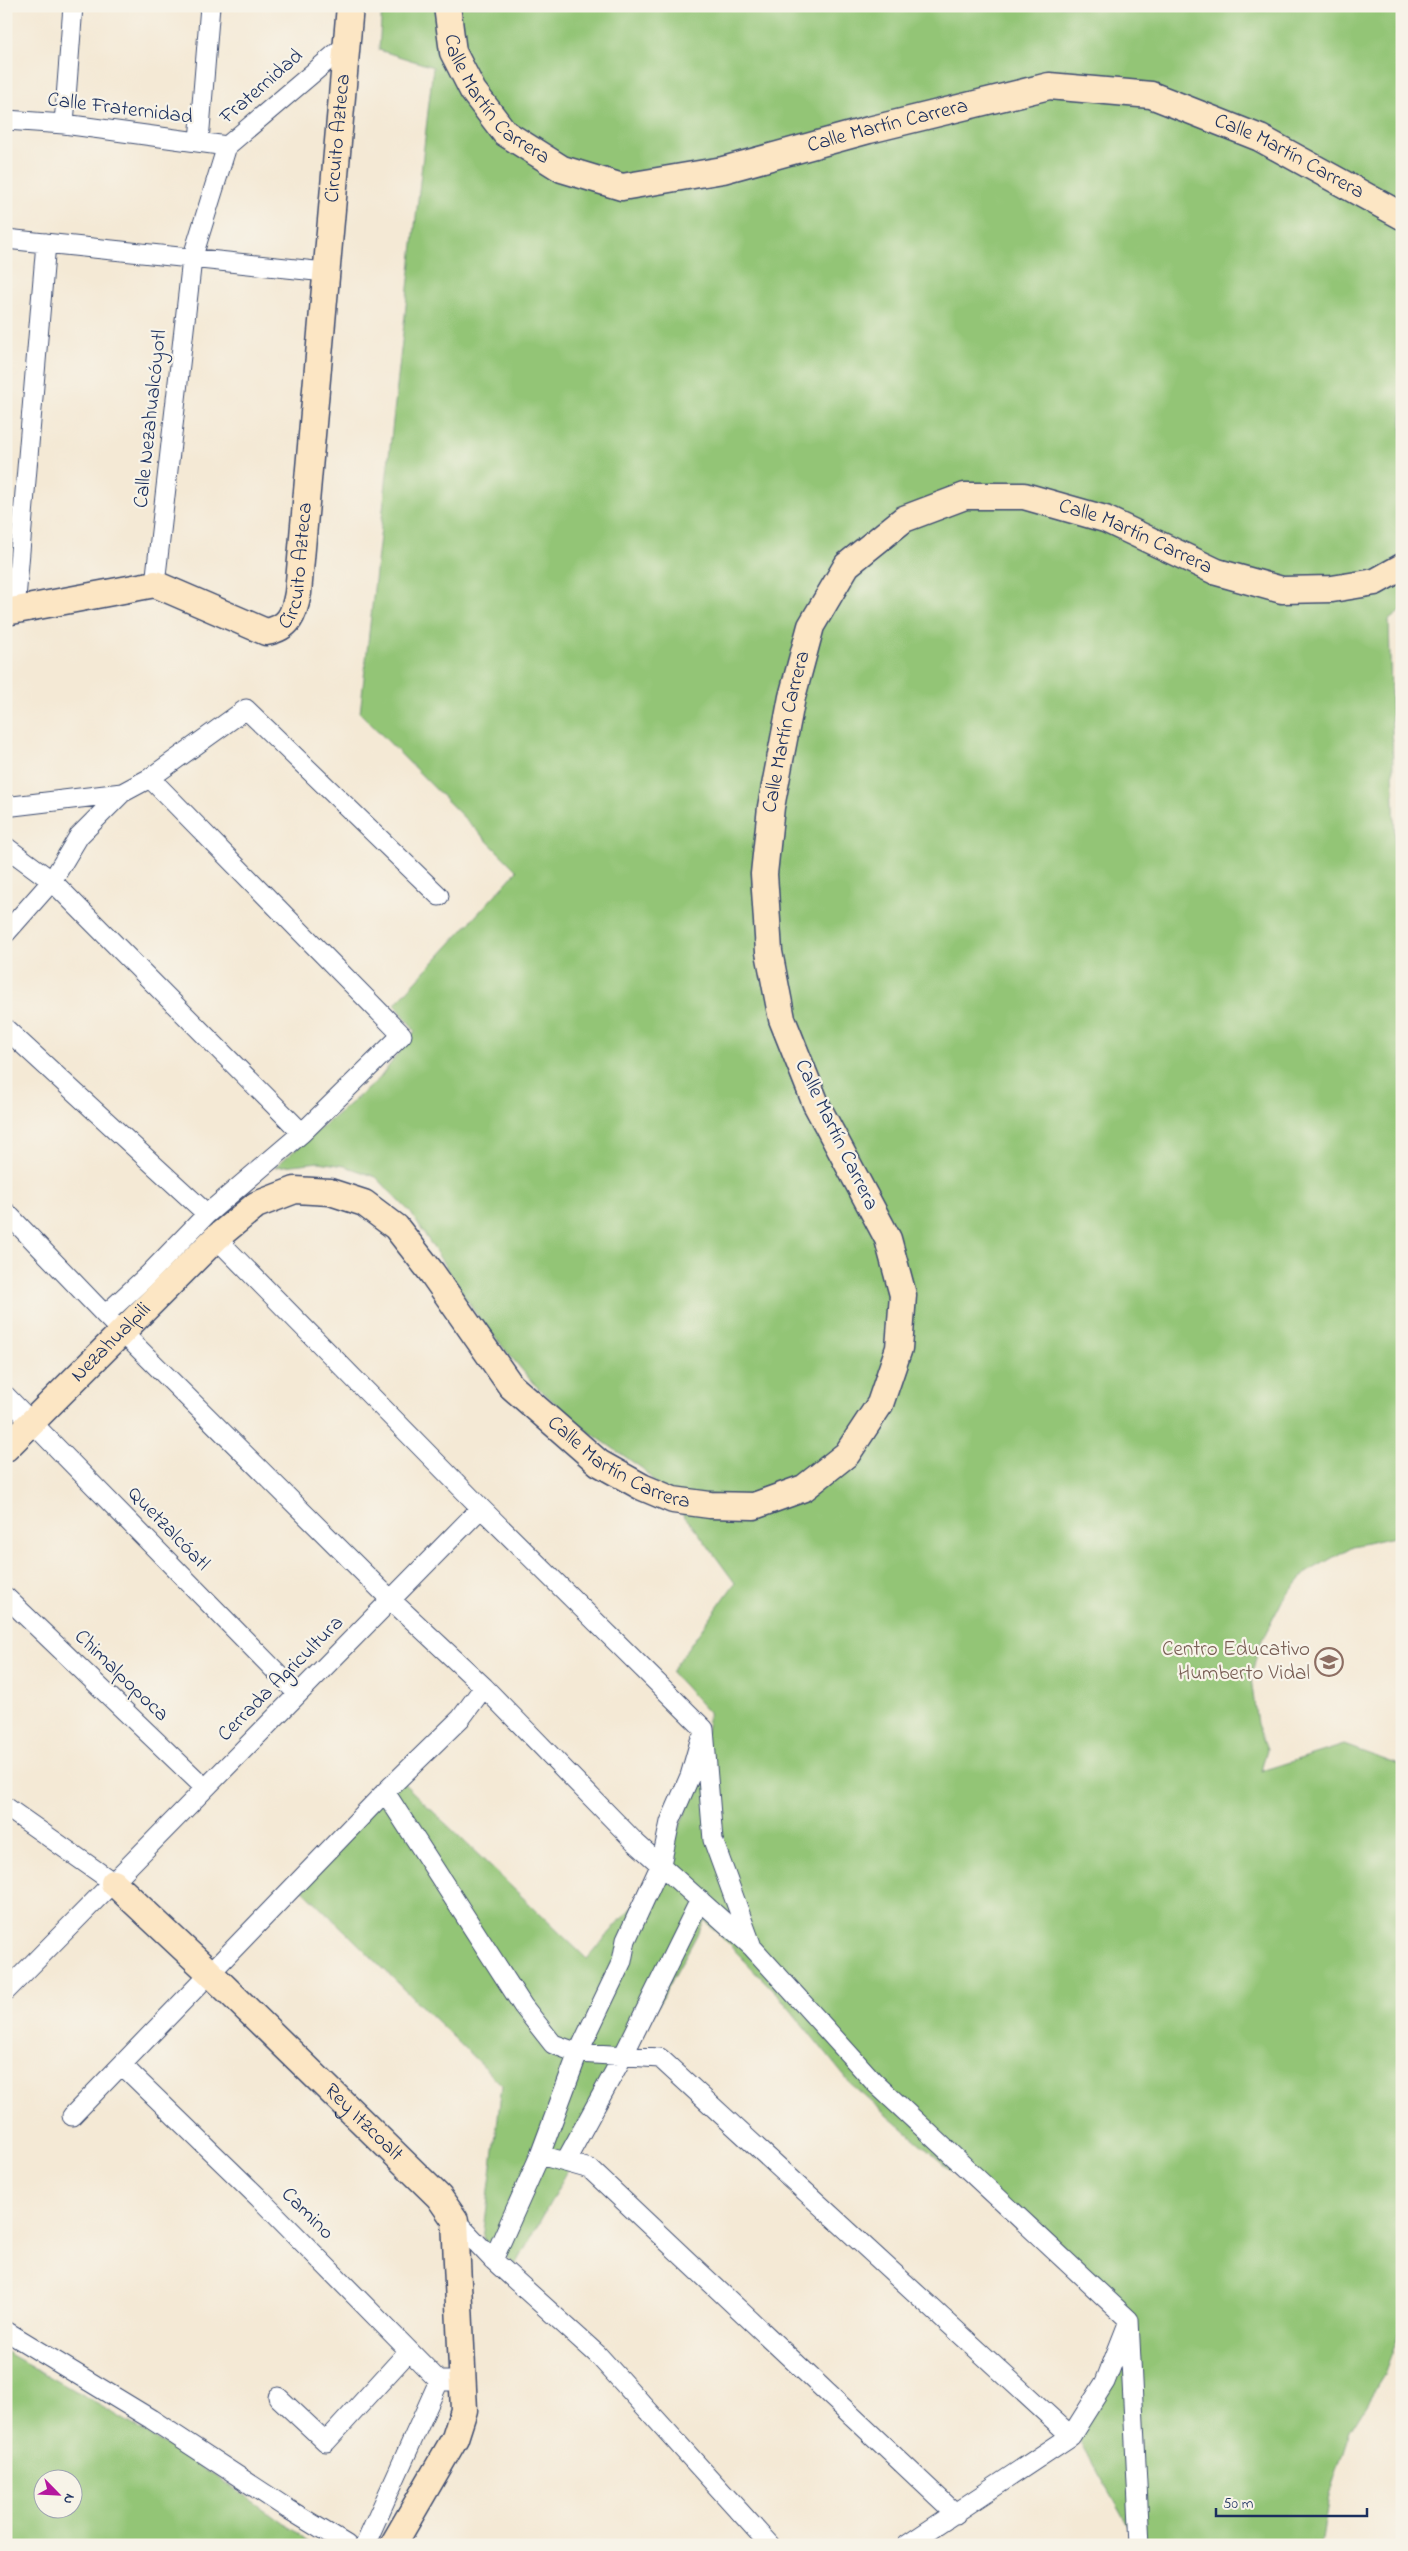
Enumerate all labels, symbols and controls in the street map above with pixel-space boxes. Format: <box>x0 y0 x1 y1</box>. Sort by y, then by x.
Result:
street label: Calle Martín Carrera <box>436 32 556 173</box>
street label: Fraternidad <box>213 42 310 132</box>
street label: Circuito Azteca <box>318 73 359 204</box>
street label: Calle Fraternidad <box>46 85 195 133</box>
street label: Calle Martín Carrera <box>804 91 971 161</box>
street label: Calle Martín Carrera <box>1210 106 1369 207</box>
street label: Calle Nezahualcóyotl <box>127 328 177 510</box>
street label: Calle Martín Carrera <box>1055 492 1217 583</box>
street label: Circuito Azteca <box>272 501 321 637</box>
street label: Calle Martín Carrera <box>755 648 819 815</box>
street label: Calle Martín Carrera <box>786 1054 886 1216</box>
street label: Nezahualpili <box>64 1296 158 1390</box>
street label: Calle Martín Carrera <box>540 1409 692 1517</box>
street label: Quetzalcóatl <box>120 1480 216 1578</box>
street label: Cerrada Agricultura <box>211 1609 352 1750</box>
street label: Chimalpopoca <box>67 1623 175 1729</box>
place label: Centro Educativo Humberto Vidal <box>1162 1635 1310 1689</box>
school or university icon: Centro Educativo Humberto Vidal <box>1314 1647 1344 1677</box>
street label: Rey Itzcoalt <box>317 2077 410 2169</box>
street label: Camino <box>274 2181 340 2247</box>
north arrow <box>32 2468 82 2518</box>
scale bar <box>1216 2486 1367 2518</box>
text: N <box>57 2490 80 2507</box>
text: 50 m <box>1223 2493 1254 2515</box>

